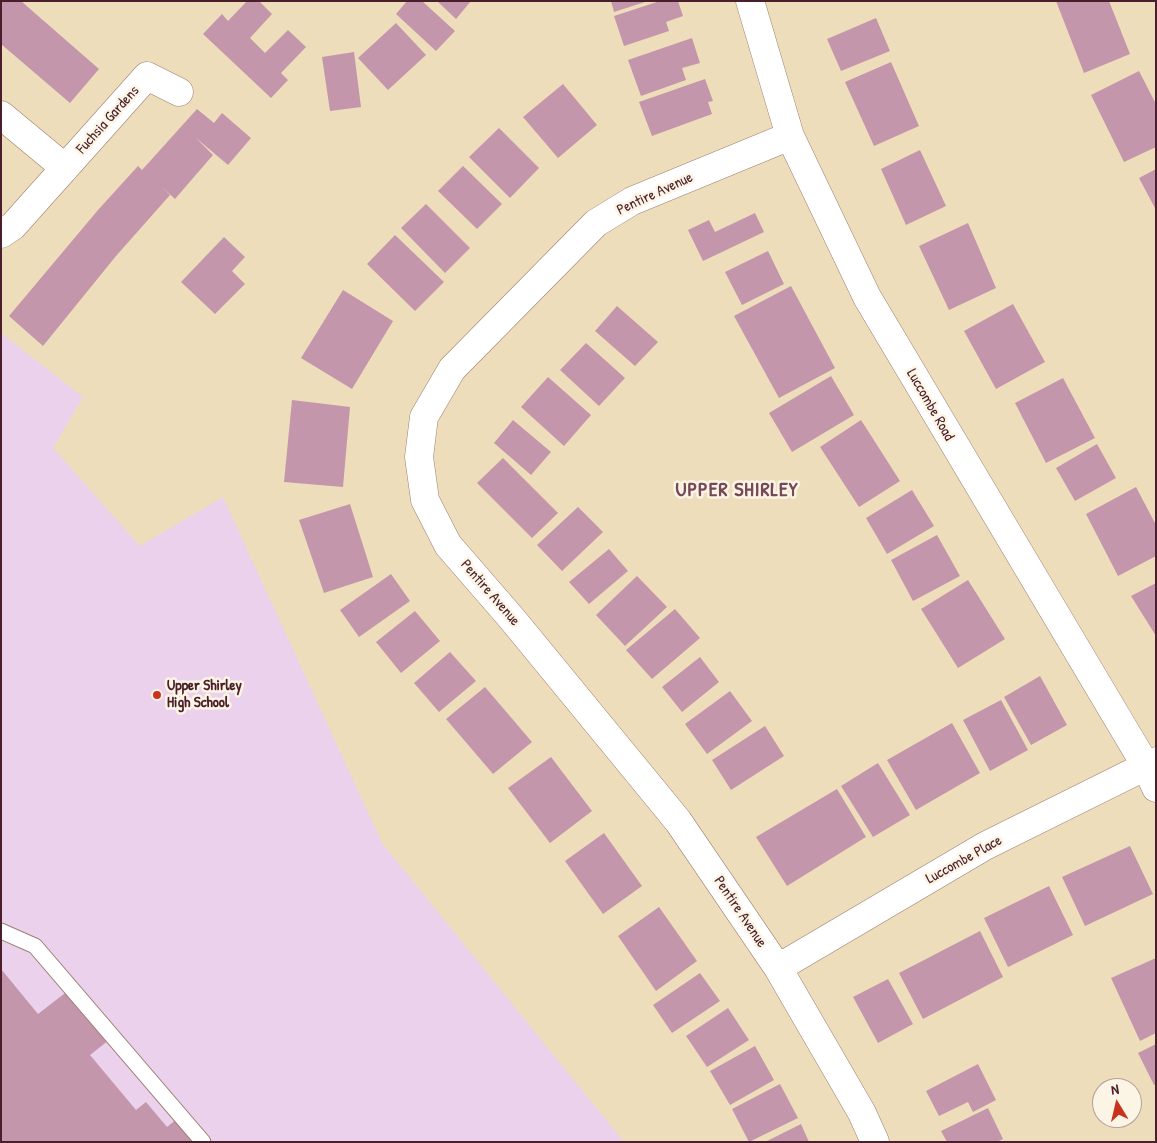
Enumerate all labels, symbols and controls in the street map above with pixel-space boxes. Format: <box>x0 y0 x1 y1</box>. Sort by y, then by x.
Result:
street label: Fuchsia Gardens <box>73 82 143 158</box>
street label: Pentire Avenue <box>614 169 696 219</box>
street label: Luccombe Road <box>902 366 958 444</box>
district label: UPPER SHIRLEY <box>674 479 800 503</box>
street label: Pentire Avenue <box>456 556 524 630</box>
place label: Upper Shirley High School <box>167 677 242 712</box>
marker: Upper Shirley High School <box>151 689 163 701</box>
street label: Luccombe Place <box>923 832 1005 888</box>
street label: Pentire Avenue <box>710 873 770 951</box>
north arrow <box>1092 1078 1142 1128</box>
text: N <box>1110 1079 1120 1099</box>

